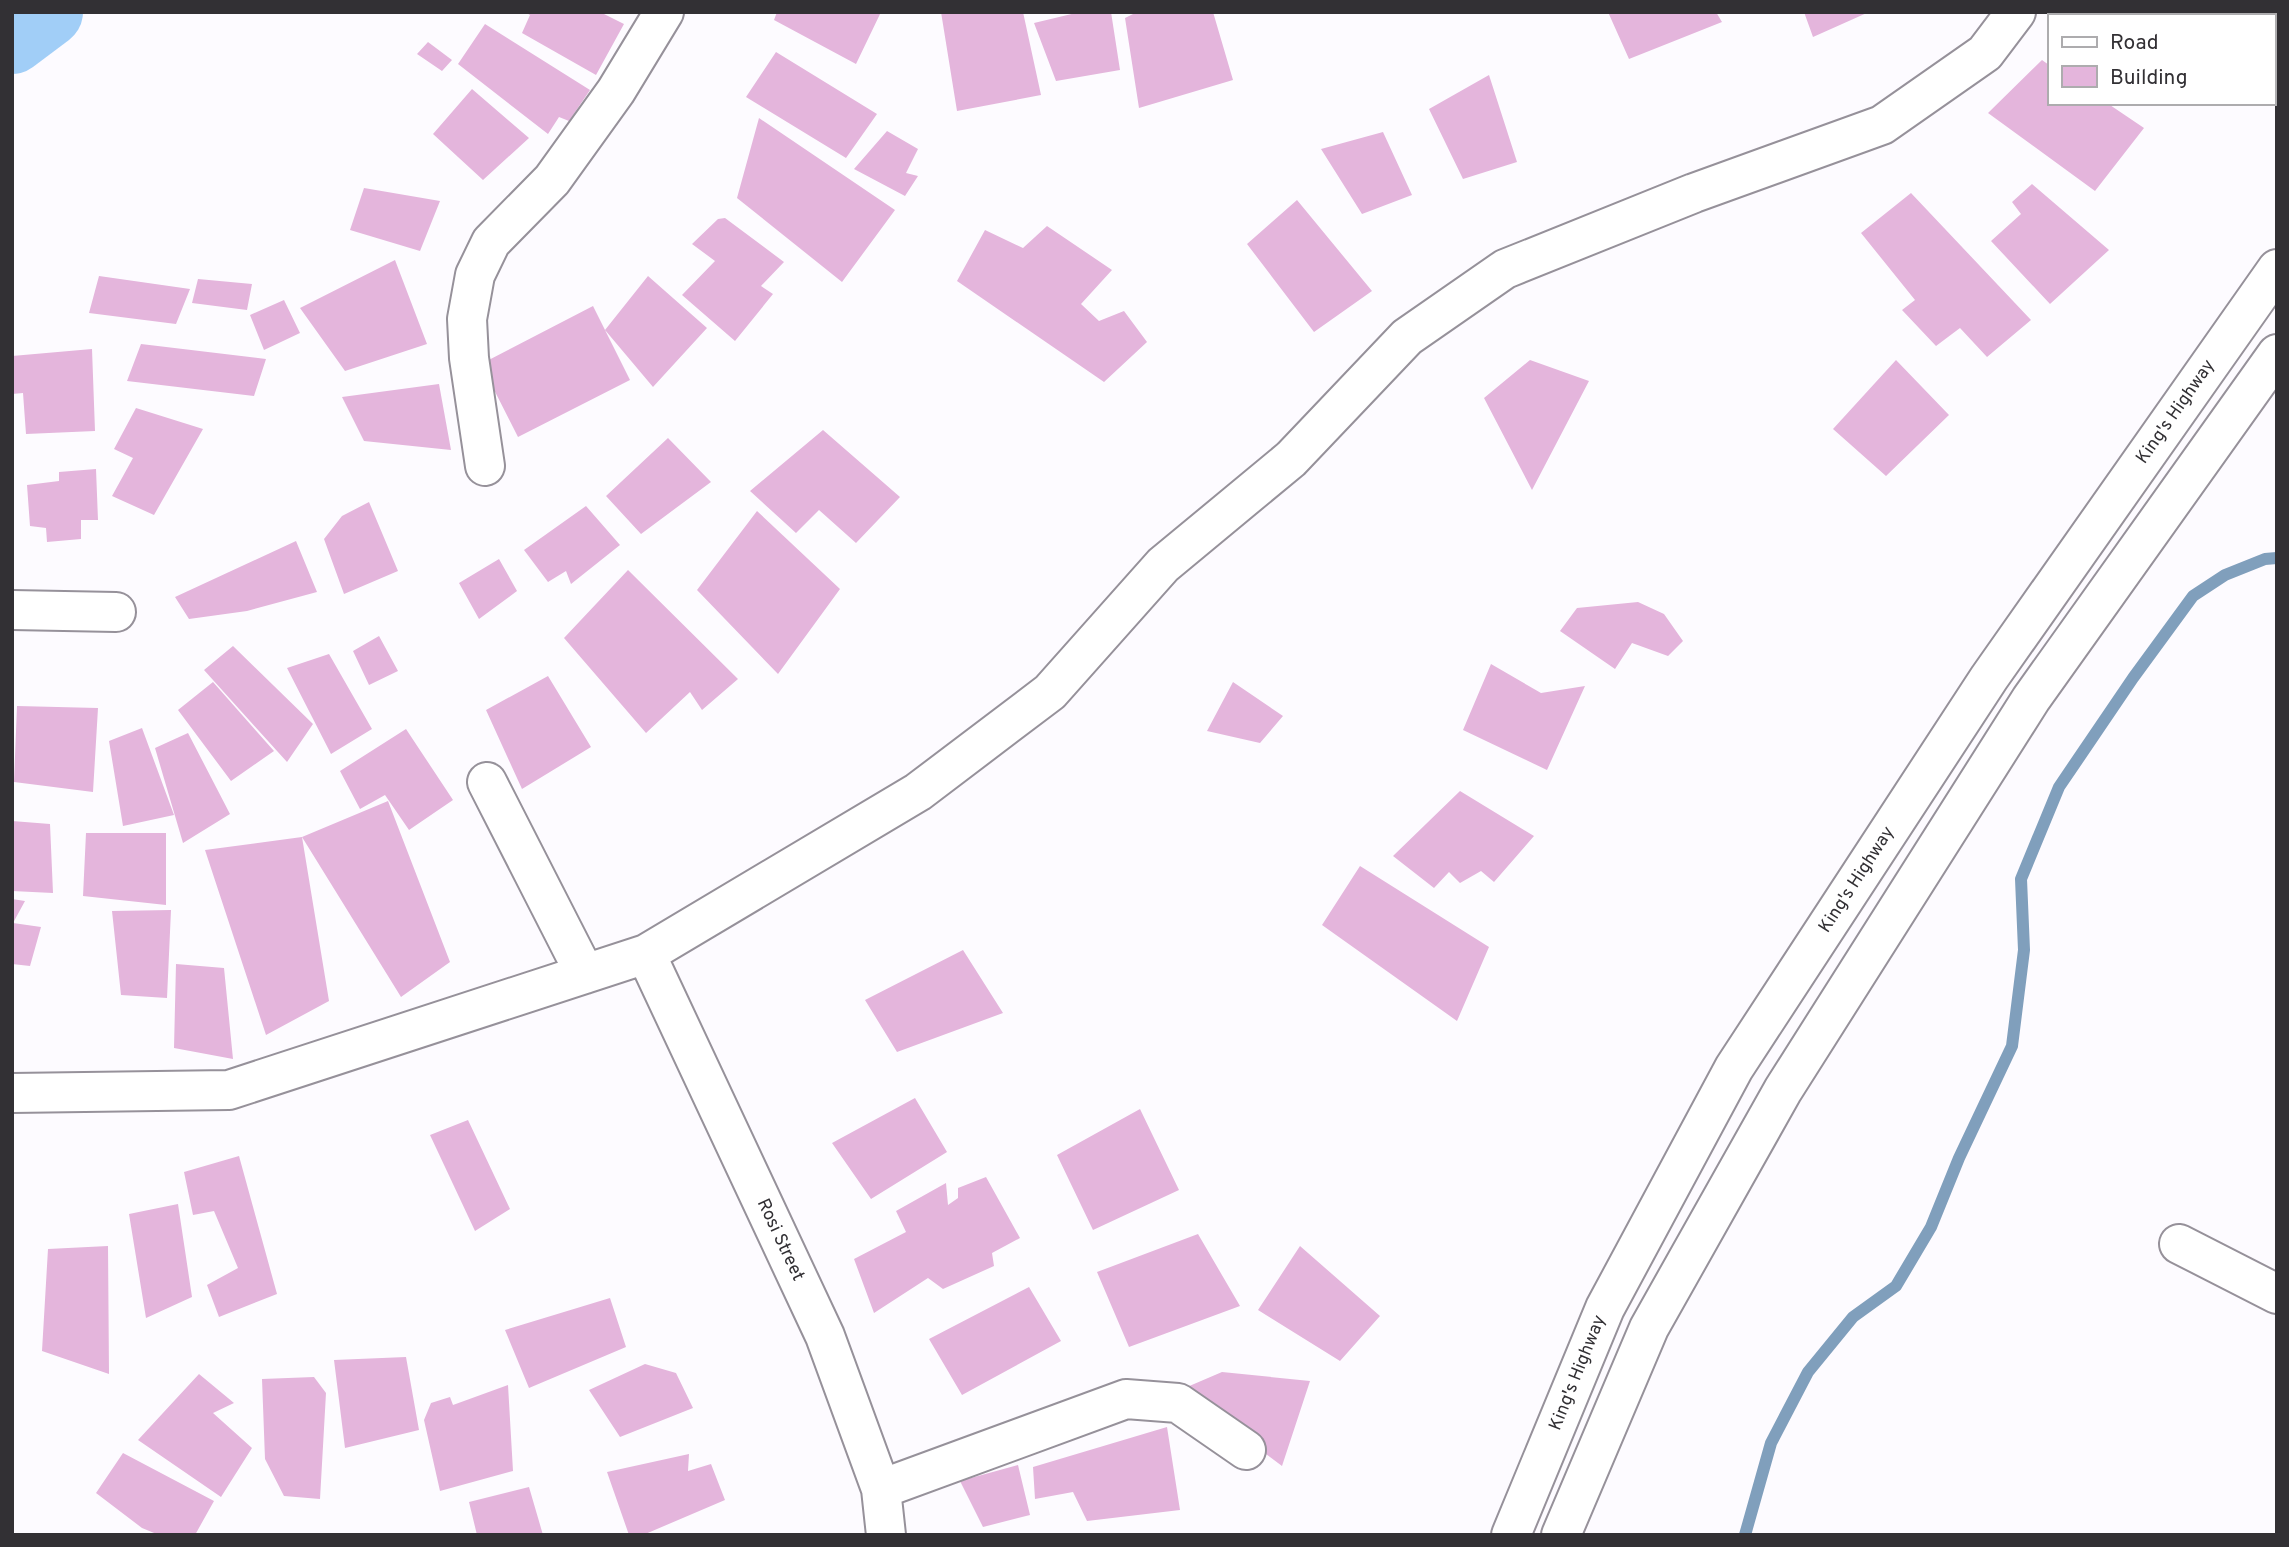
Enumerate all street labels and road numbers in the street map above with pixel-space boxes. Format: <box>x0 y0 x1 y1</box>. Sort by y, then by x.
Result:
street label: King's Highway <box>2131 355 2221 469</box>
street label: King's Highway <box>1814 822 1900 938</box>
street label: Rosi Street <box>751 1195 809 1285</box>
street label: King's Highway <box>1544 1312 1612 1434</box>

